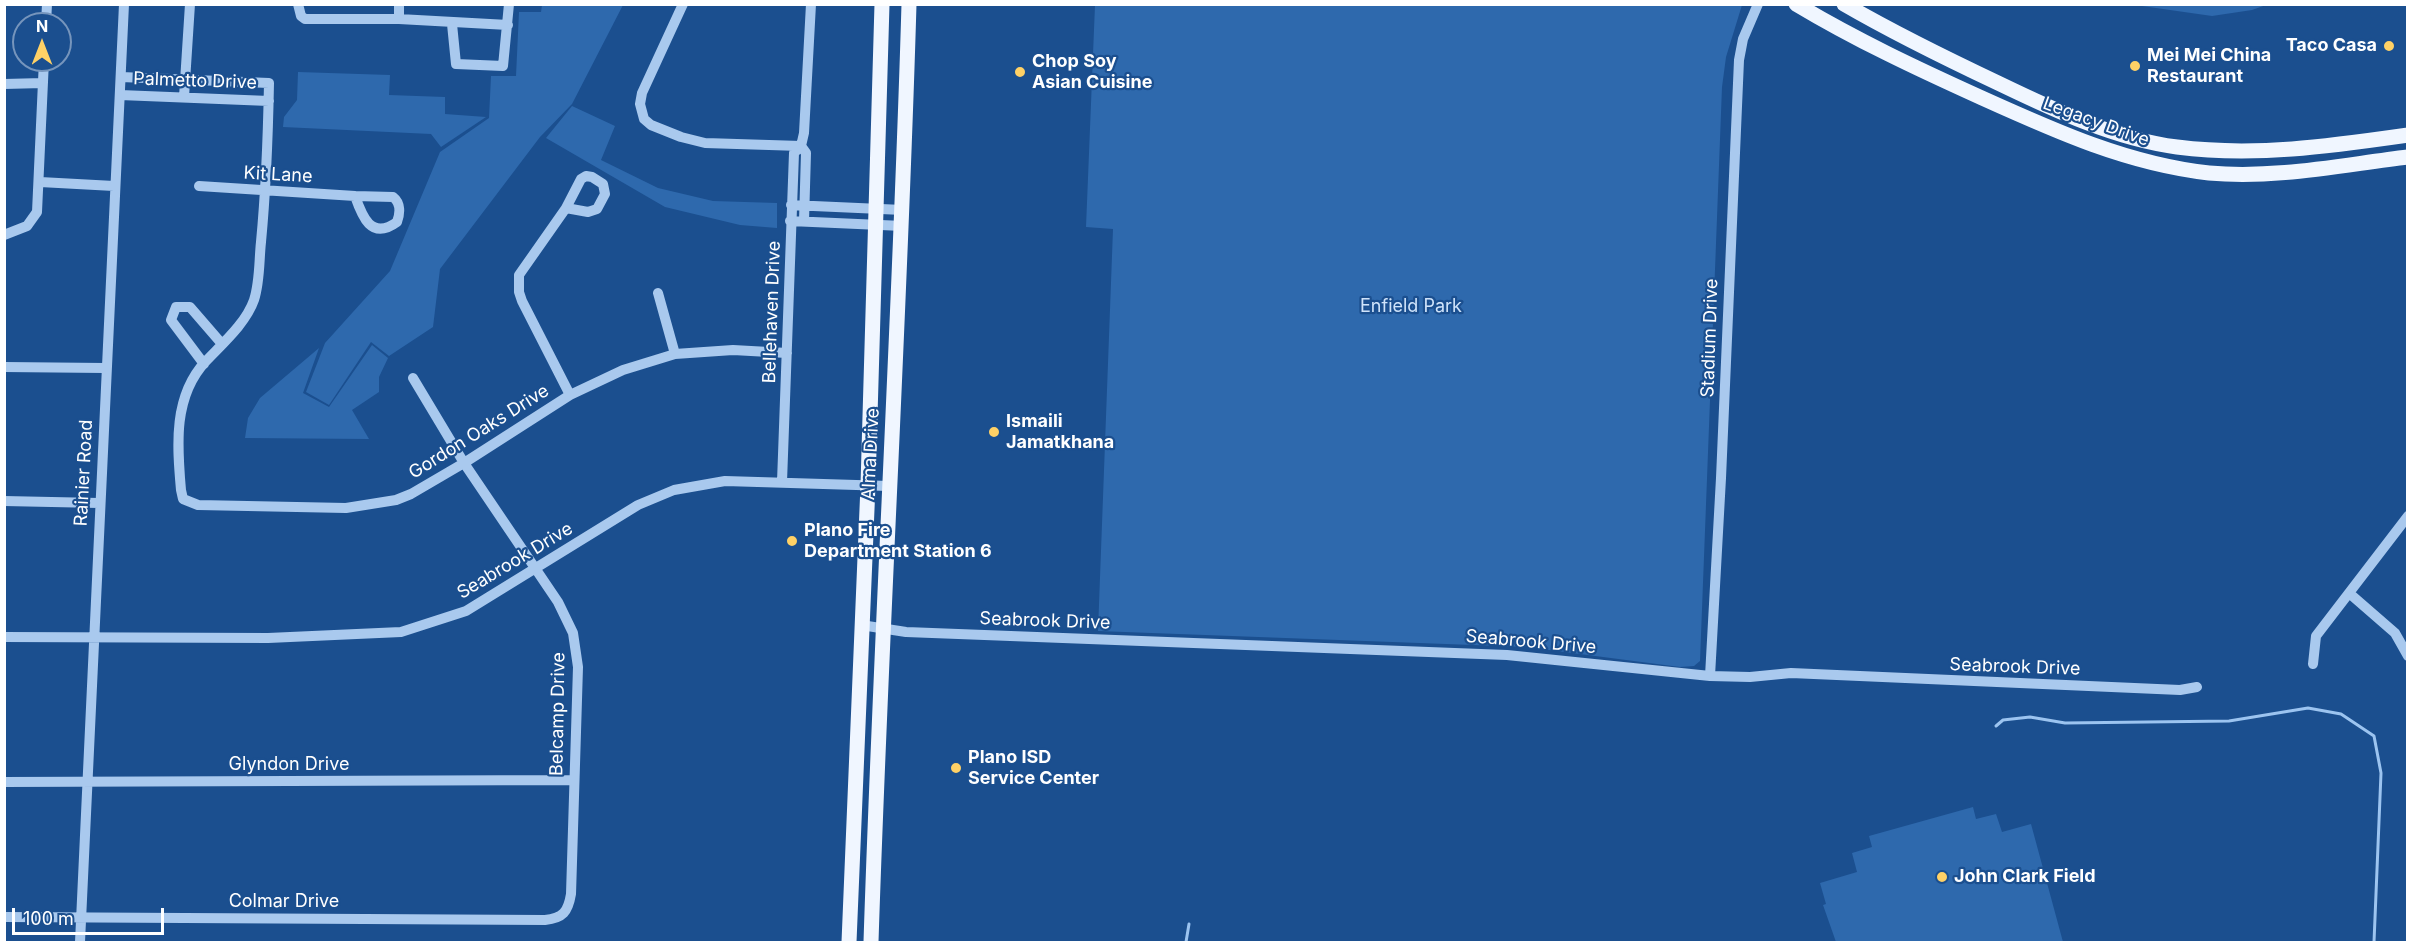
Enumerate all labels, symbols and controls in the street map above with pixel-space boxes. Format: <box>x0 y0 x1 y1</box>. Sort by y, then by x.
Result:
north arrow <box>12 12 72 72</box>
text: N <box>36 16 48 36</box>
place label: Taco Casa <box>2286 35 2377 57</box>
marker: Taco Casa <box>2382 39 2396 53</box>
place label: Mei Mei China Restaurant <box>2147 45 2271 88</box>
place label: Chop Soy Asian Cuisine <box>1032 51 1152 94</box>
marker: Mei Mei China Restaurant <box>2128 59 2142 73</box>
marker: Chop Soy Asian Cuisine <box>1013 65 1027 79</box>
street label: Palmetto Drive <box>133 68 257 94</box>
street label: Legacy Drive <box>2040 93 2152 151</box>
street label: Kit Lane <box>243 162 313 188</box>
street label: Bellehaven Drive <box>759 240 785 384</box>
street label: Stadium Drive <box>1697 278 1723 398</box>
park label: Enfield Park <box>1360 296 1462 318</box>
street label: Gordon Oaks Drive <box>405 380 553 484</box>
street label: Alma Drive <box>858 407 884 501</box>
place label: Ismaili Jamatkhana <box>1006 411 1114 454</box>
street label: Rainier Road <box>70 419 98 527</box>
marker: Ismaili Jamatkhana <box>987 425 1001 439</box>
street label: Seabrook Drive <box>453 518 577 604</box>
place label: Plano Fire Department Station 6 <box>804 520 992 562</box>
marker: Plano Fire Department Station 6 <box>785 534 799 548</box>
street label: Seabrook Drive <box>979 608 1111 634</box>
street label: Seabrook Drive <box>1465 626 1597 658</box>
street label: Belcamp Drive <box>546 652 570 776</box>
street label: Seabrook Drive <box>1949 654 2081 680</box>
place label: Plano ISD Service Center <box>968 747 1099 789</box>
street label: Glyndon Drive <box>229 754 349 776</box>
marker: Plano ISD Service Center <box>949 761 963 775</box>
place label: John Clark Field <box>1954 866 2096 888</box>
marker: John Clark Field <box>1935 870 1949 884</box>
street label: Colmar Drive <box>229 891 339 913</box>
scale bar <box>15 896 166 934</box>
text: 100 m <box>23 908 74 929</box>

